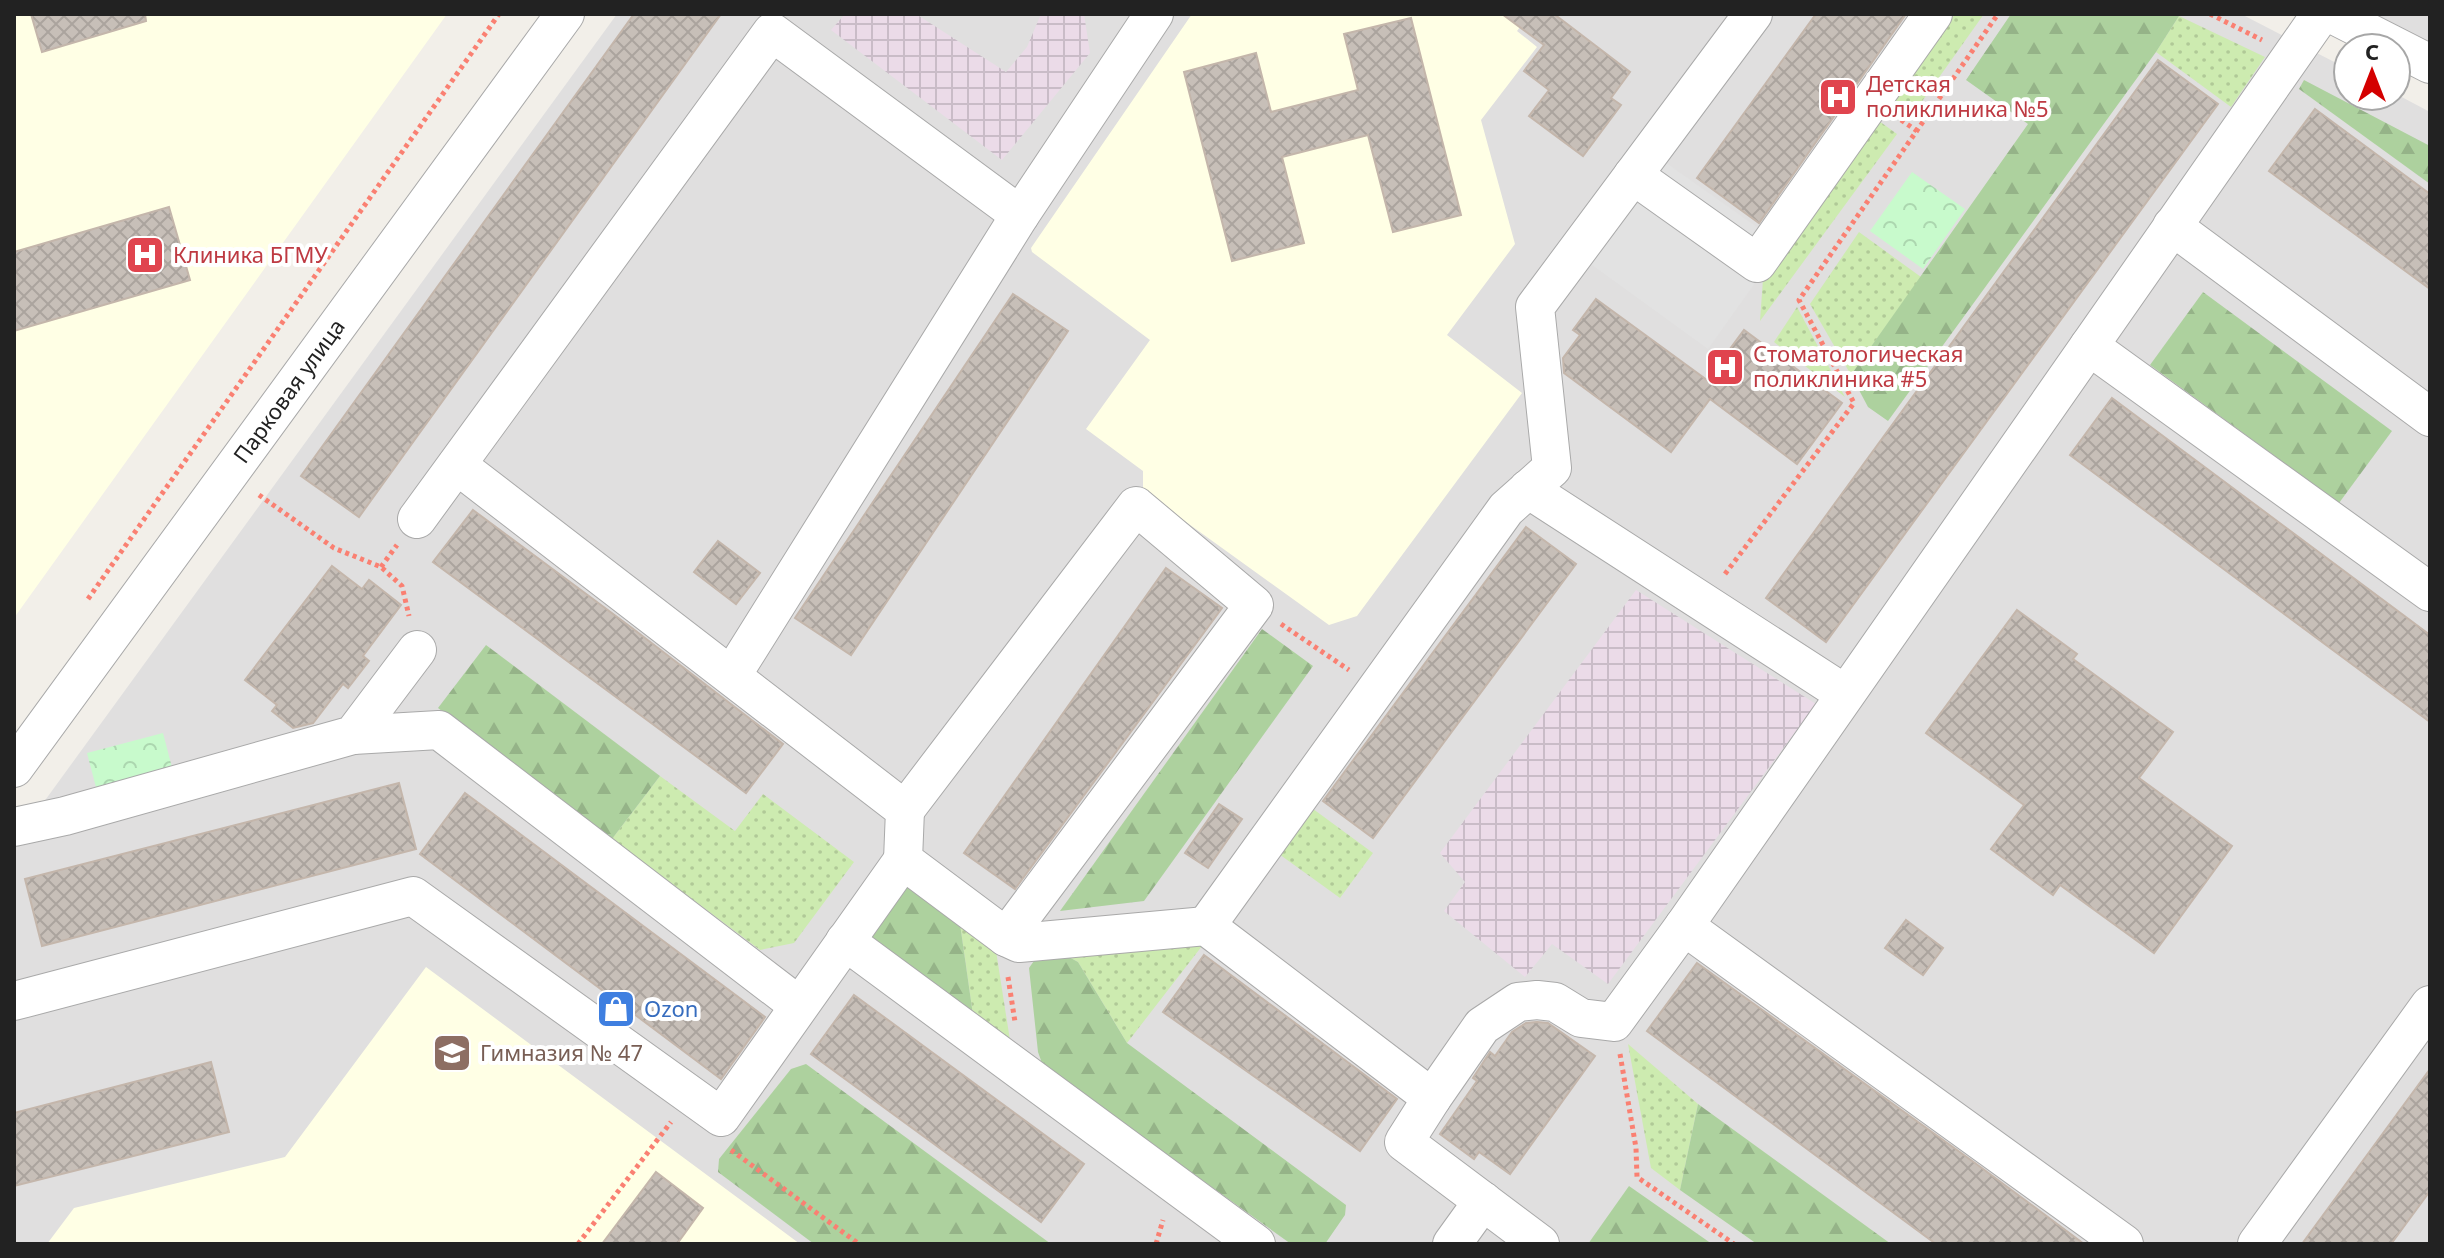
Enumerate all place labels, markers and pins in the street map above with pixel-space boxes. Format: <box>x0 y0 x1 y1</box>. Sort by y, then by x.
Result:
place label: Детская поликлиника №5 <box>1866 68 2049 123</box>
hospital icon: Детская поликлиника №5 <box>1817 76 1859 118</box>
hospital icon: Клиника БГМУ <box>124 234 166 276</box>
place label: Клиника БГМУ <box>173 239 328 269</box>
place label: Стоматологическая поликлиника #5 <box>1753 338 1964 393</box>
hospital icon: Стоматологическая поликлиника #5 <box>1704 346 1746 388</box>
shop icon: Ozon <box>595 988 637 1030</box>
place label: Ozon <box>644 993 698 1023</box>
school or university icon: Гимназия № 47 <box>431 1032 473 1074</box>
place label: Гимназия № 47 <box>480 1037 643 1067</box>

